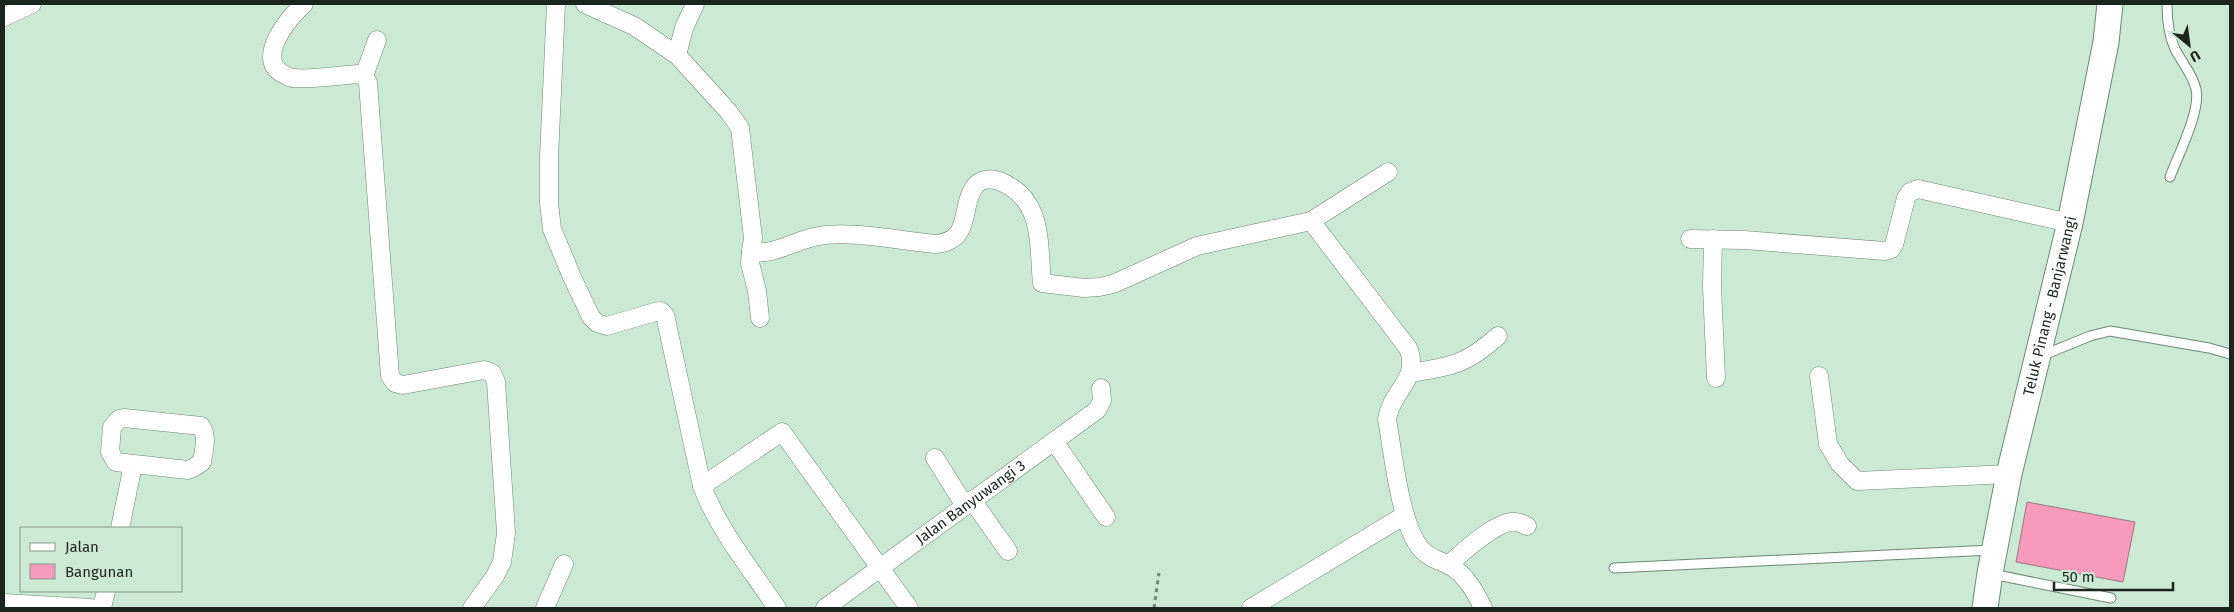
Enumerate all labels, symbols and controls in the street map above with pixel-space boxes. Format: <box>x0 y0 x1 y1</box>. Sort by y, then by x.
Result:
north arrow <box>2164 20 2214 70</box>
text: U <box>2187 46 2203 66</box>
street label: Teluk Pinang - Banjarwangi <box>2019 215 2080 398</box>
street label: Jalan Banyuwangi 3 <box>912 456 1029 548</box>
legend <box>20 527 182 592</box>
text: Jalan <box>65 538 99 556</box>
scale bar <box>2054 560 2173 592</box>
text: Bangunan <box>65 563 133 581</box>
text: 50 m <box>2062 568 2095 586</box>

